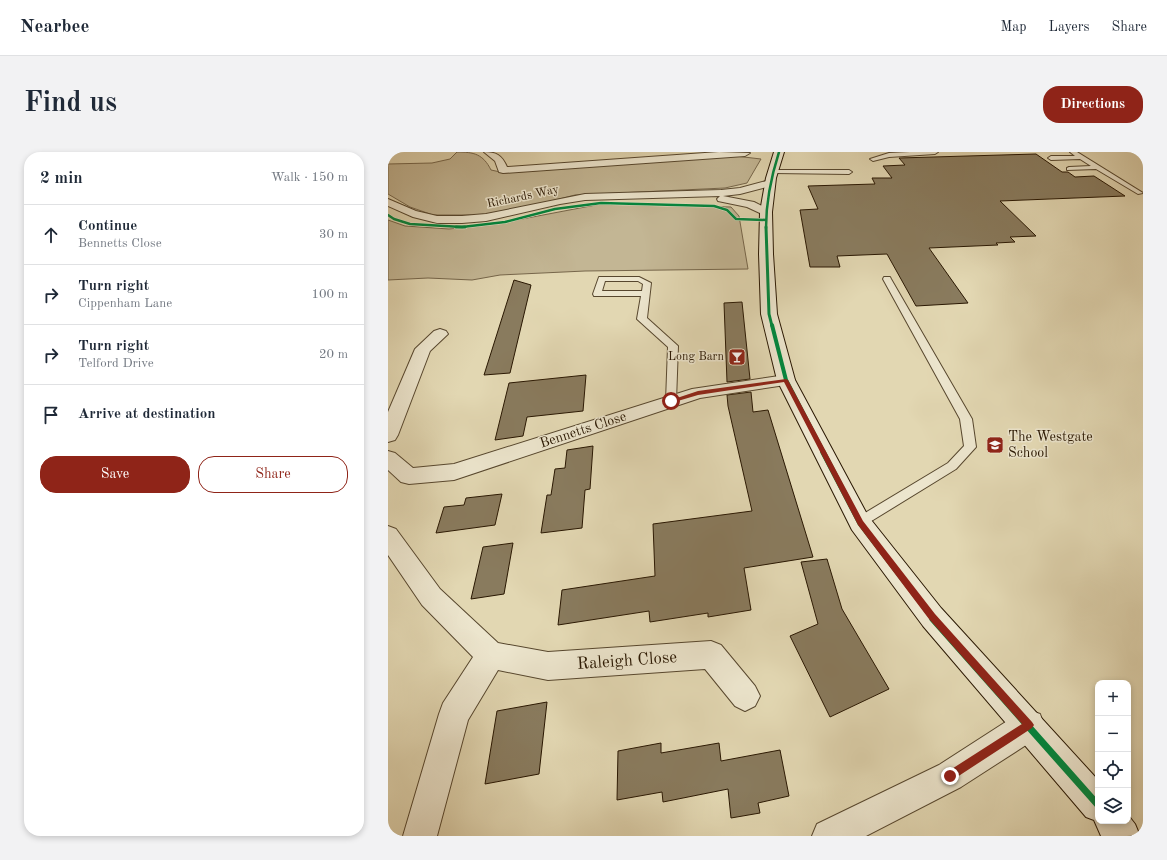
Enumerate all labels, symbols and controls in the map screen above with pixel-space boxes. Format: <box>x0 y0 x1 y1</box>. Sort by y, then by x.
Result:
text: Nearbee <box>20 18 89 37</box>
text: Map <box>1001 20 1027 34</box>
text: Layers <box>1049 20 1090 34</box>
text: Share <box>1112 20 1147 34</box>
button: Directions <box>1043 86 1143 123</box>
text: Find us <box>24 90 117 118</box>
text: 2 min <box>40 170 83 187</box>
text: Walk · 150 m <box>271 171 348 184</box>
street label: Richards Way <box>486 183 561 210</box>
text: Continue <box>78 219 137 234</box>
icon: ahead <box>40 224 62 246</box>
text: 30 m <box>319 228 348 241</box>
text: Bennetts Close <box>78 237 162 250</box>
text: Turn right <box>78 279 149 294</box>
icon: right <box>40 284 62 306</box>
text: 100 m <box>311 288 348 301</box>
text: Cippenham Lane <box>78 297 172 310</box>
text: Turn right <box>78 339 149 354</box>
icon: right <box>40 344 62 366</box>
bar icon: Long Barn <box>727 347 747 367</box>
text: 20 m <box>319 348 348 361</box>
place label: Long Barn <box>668 351 725 363</box>
text: Telford Drive <box>78 357 154 370</box>
route start <box>662 392 680 410</box>
icon: arrive <box>40 404 62 426</box>
text: Arrive at destination <box>78 407 216 422</box>
street label: Bennetts Close <box>538 409 628 451</box>
place label: The Westgate School <box>1008 430 1093 460</box>
school or university icon: The Westgate School <box>985 435 1005 455</box>
button: Save <box>40 456 190 493</box>
button: Share <box>198 456 348 493</box>
street label: Raleigh Close <box>576 649 678 673</box>
map controls <box>1095 680 1131 824</box>
button: + <box>1095 680 1131 716</box>
button: − <box>1095 716 1131 752</box>
button: locate <box>1095 752 1131 788</box>
route end <box>941 767 959 785</box>
button: layers <box>1095 788 1131 824</box>

